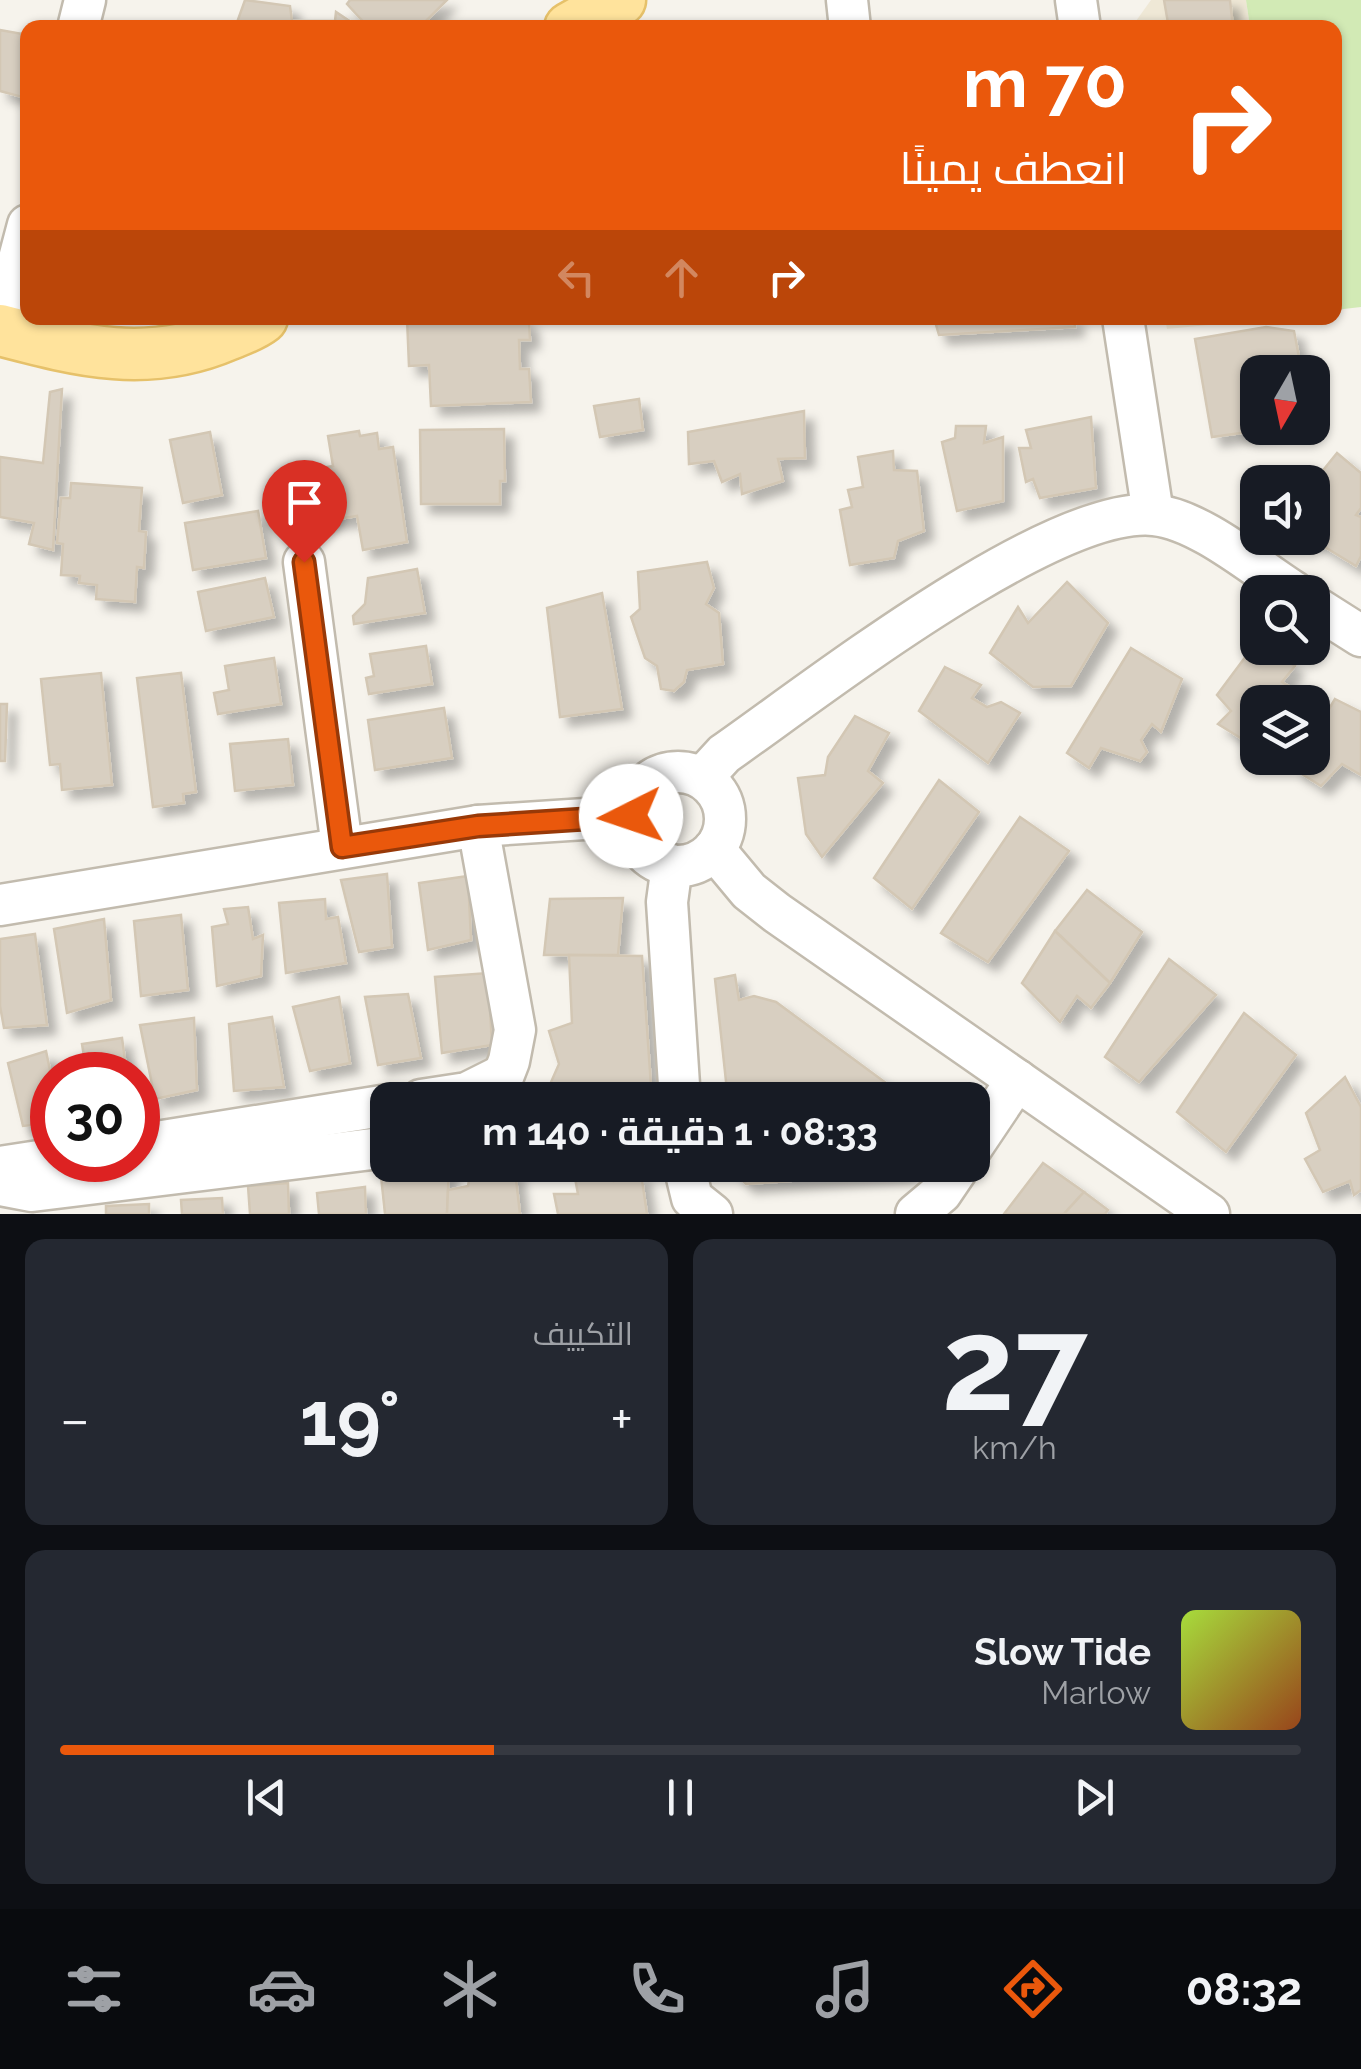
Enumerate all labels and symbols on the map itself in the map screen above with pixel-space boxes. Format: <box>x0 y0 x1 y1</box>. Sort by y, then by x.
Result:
north arrow <box>1240 355 1330 445</box>
pin <box>262 460 347 563</box>
position arrow <box>579 764 683 868</box>
speed limit sign: 30 <box>30 1052 160 1182</box>

